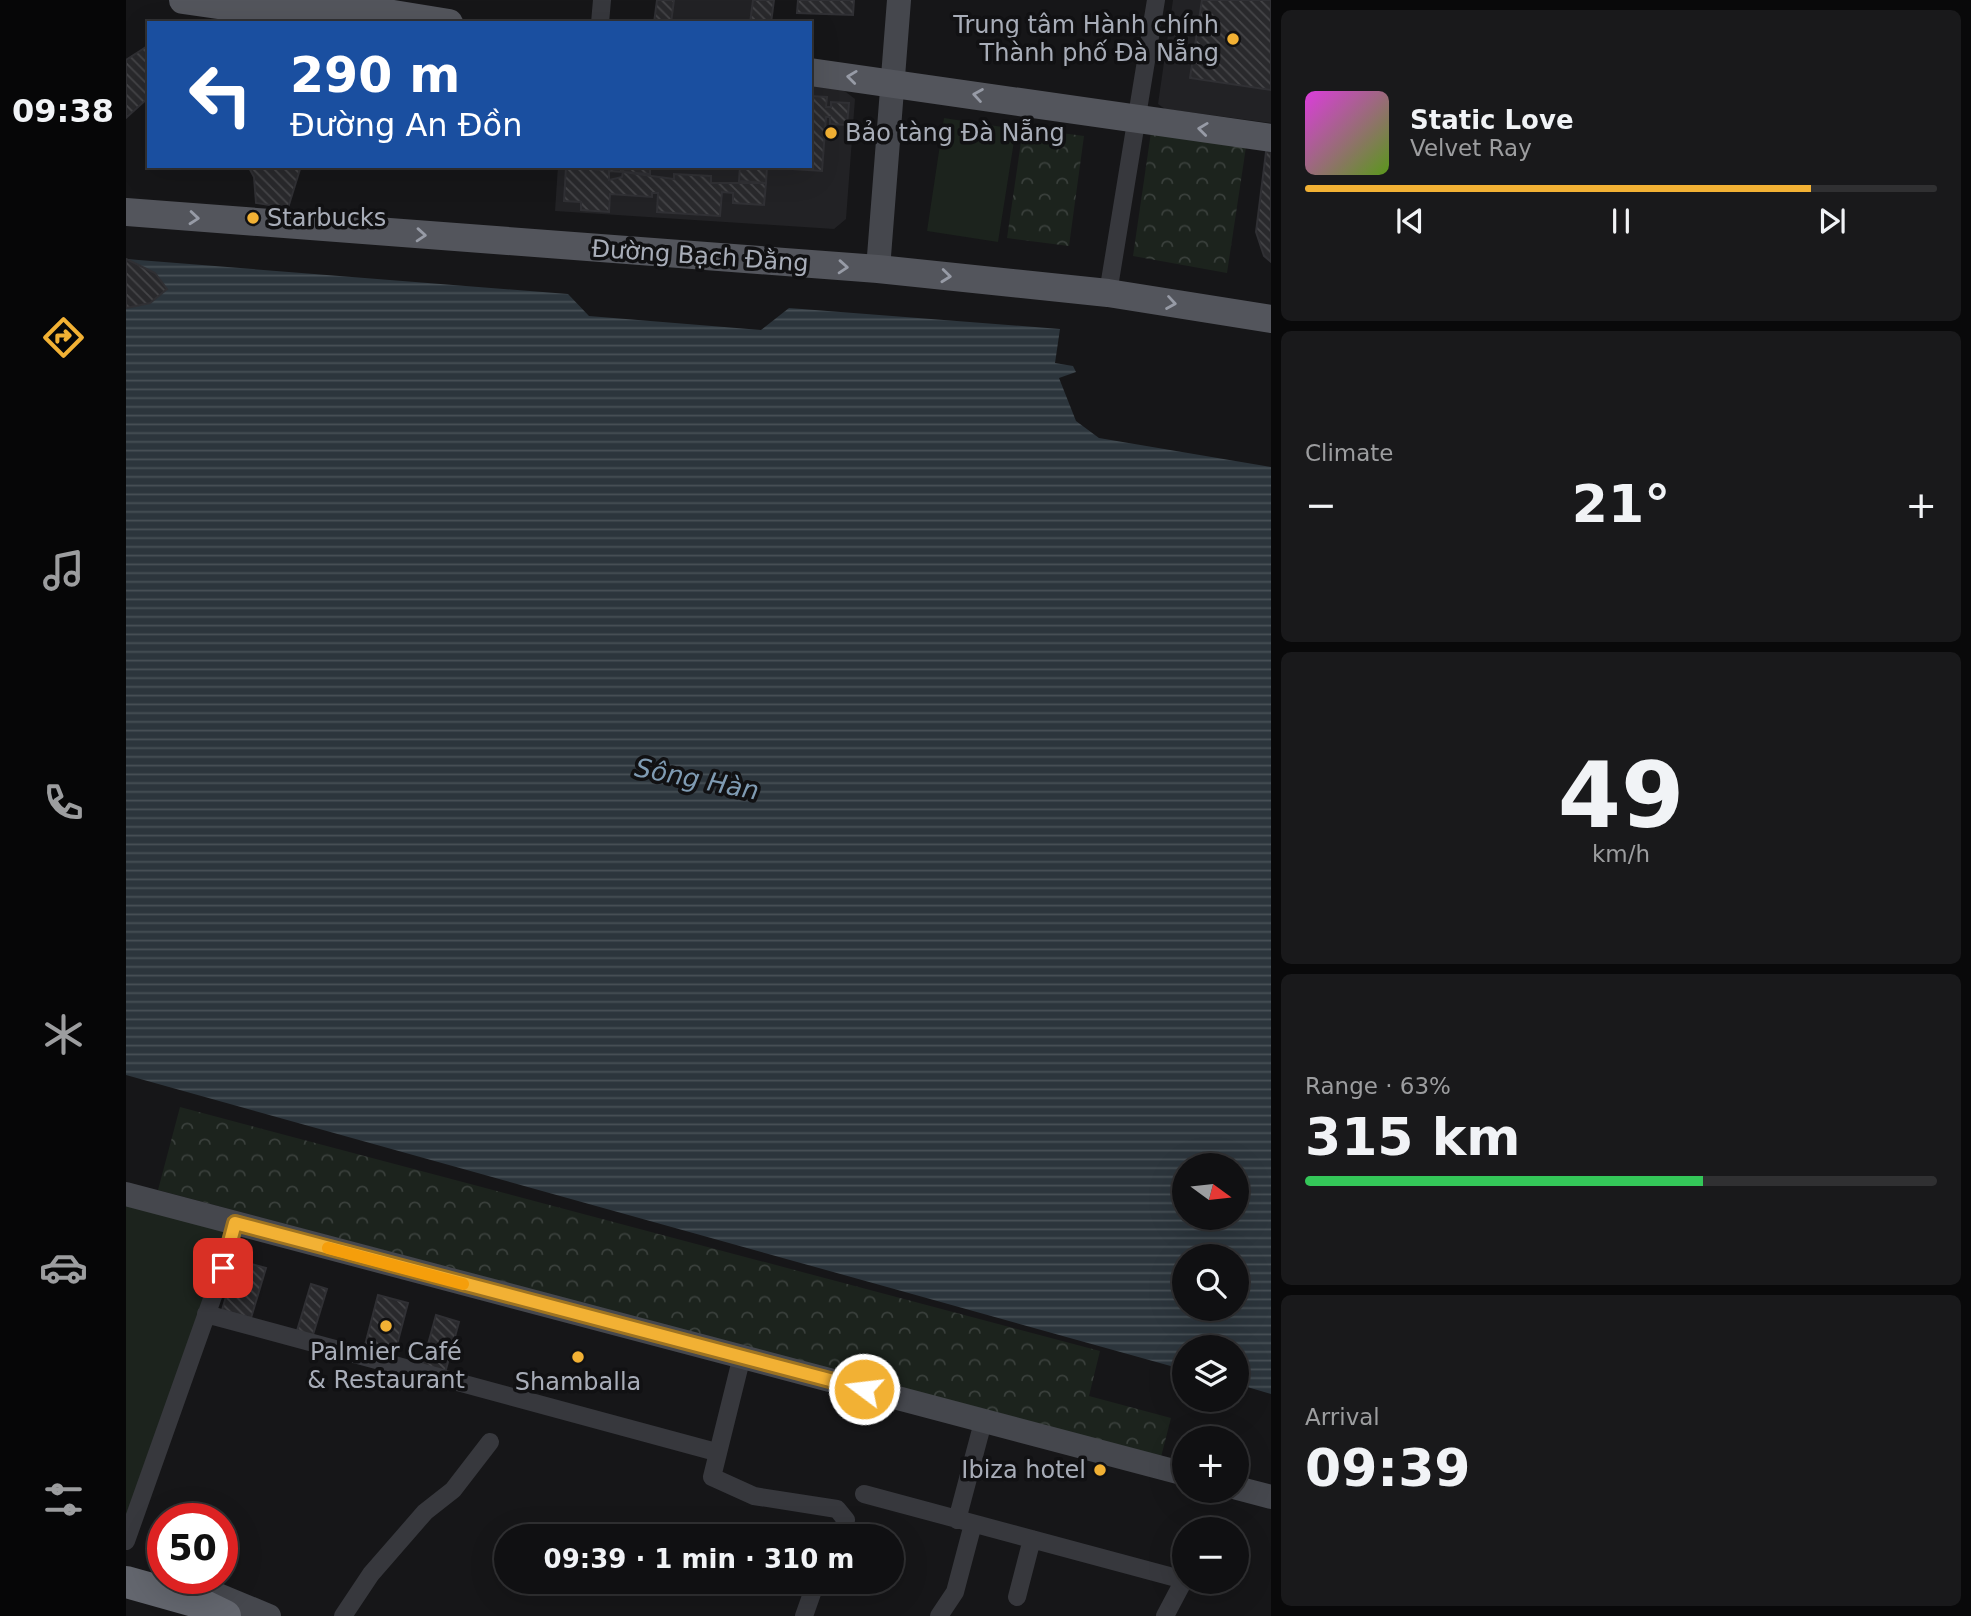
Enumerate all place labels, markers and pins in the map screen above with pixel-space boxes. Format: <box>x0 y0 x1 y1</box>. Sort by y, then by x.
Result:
place label: Trung tâm Hành chính Thành phố Đà Nẵng <box>952 11 1219 67</box>
marker: Trung tâm Hành chính Thành phố Đà Nẵng <box>1225 31 1241 47</box>
place label: Bảo tàng Đà Nẵng <box>845 118 1065 147</box>
marker: Bảo tàng Đà Nẵng <box>823 125 839 141</box>
place label: Starbucks <box>267 204 386 232</box>
marker: Starbucks <box>245 210 261 226</box>
pin <box>193 1238 253 1298</box>
marker: Palmier Café & Restaurant <box>378 1318 394 1334</box>
place label: Palmier Café & Restaurant <box>307 1338 465 1394</box>
marker: Shamballa <box>570 1349 586 1365</box>
place label: Shamballa <box>515 1368 641 1396</box>
place label: Ibiza hotel <box>961 1456 1086 1484</box>
marker: Ibiza hotel <box>1092 1462 1108 1478</box>

